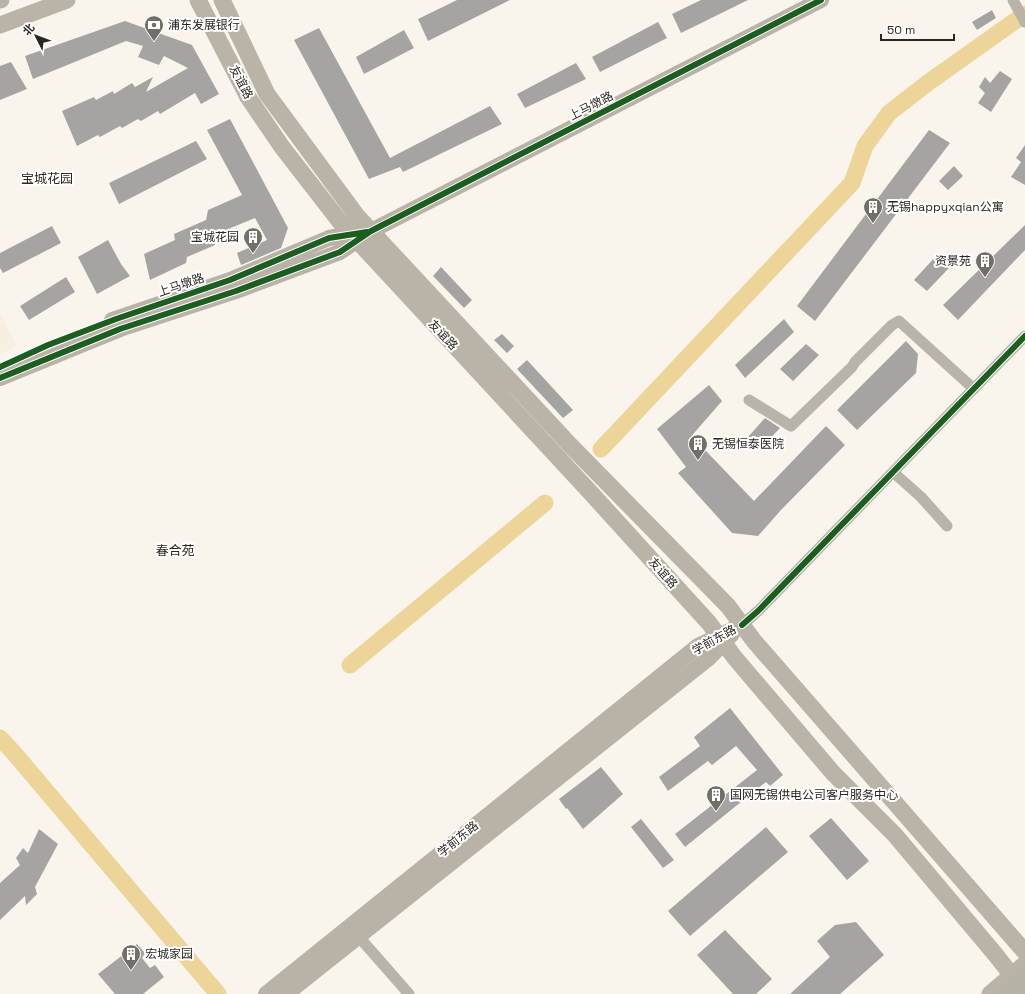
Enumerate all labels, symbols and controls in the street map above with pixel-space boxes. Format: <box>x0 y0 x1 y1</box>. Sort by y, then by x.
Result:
bank icon: 浦东发展银行 <box>143 14 165 42</box>
north arrow <box>16 16 56 56</box>
scale bar <box>881 16 954 42</box>
place label: 浦东发展银行 <box>168 17 240 33</box>
text: 北 <box>20 21 37 38</box>
text: 50 m <box>887 22 915 38</box>
street label: 友谊路 <box>225 62 257 102</box>
street label: 上马墩路 <box>566 88 616 124</box>
district label: 宝城花园 <box>21 170 73 187</box>
building icon: 无锡happyxqian公寓 <box>862 196 884 224</box>
place label: 无锡happyxqian公寓 <box>887 199 1004 215</box>
building icon: 宝城花园 <box>242 226 264 254</box>
place label: 宝城花园 <box>191 229 239 245</box>
building icon: 资景苑 <box>974 250 996 278</box>
place label: 资景苑 <box>935 253 971 269</box>
street label: 上马墩路 <box>156 270 206 300</box>
street label: 友谊路 <box>425 316 461 354</box>
building icon: 无锡恒泰医院 <box>687 433 709 461</box>
place label: 无锡恒泰医院 <box>712 436 784 452</box>
district label: 春合苑 <box>155 542 195 559</box>
street label: 友谊路 <box>645 554 681 592</box>
street label: 学前东路 <box>689 621 739 659</box>
building icon: 国网无锡供电公司客户服务中心 <box>705 784 727 812</box>
place label: 国网无锡供电公司客户服务中心 <box>730 787 898 803</box>
street label: 学前东路 <box>434 818 482 860</box>
building icon: 宏城家园 <box>120 943 142 971</box>
place label: 宏城家园 <box>145 946 193 962</box>

